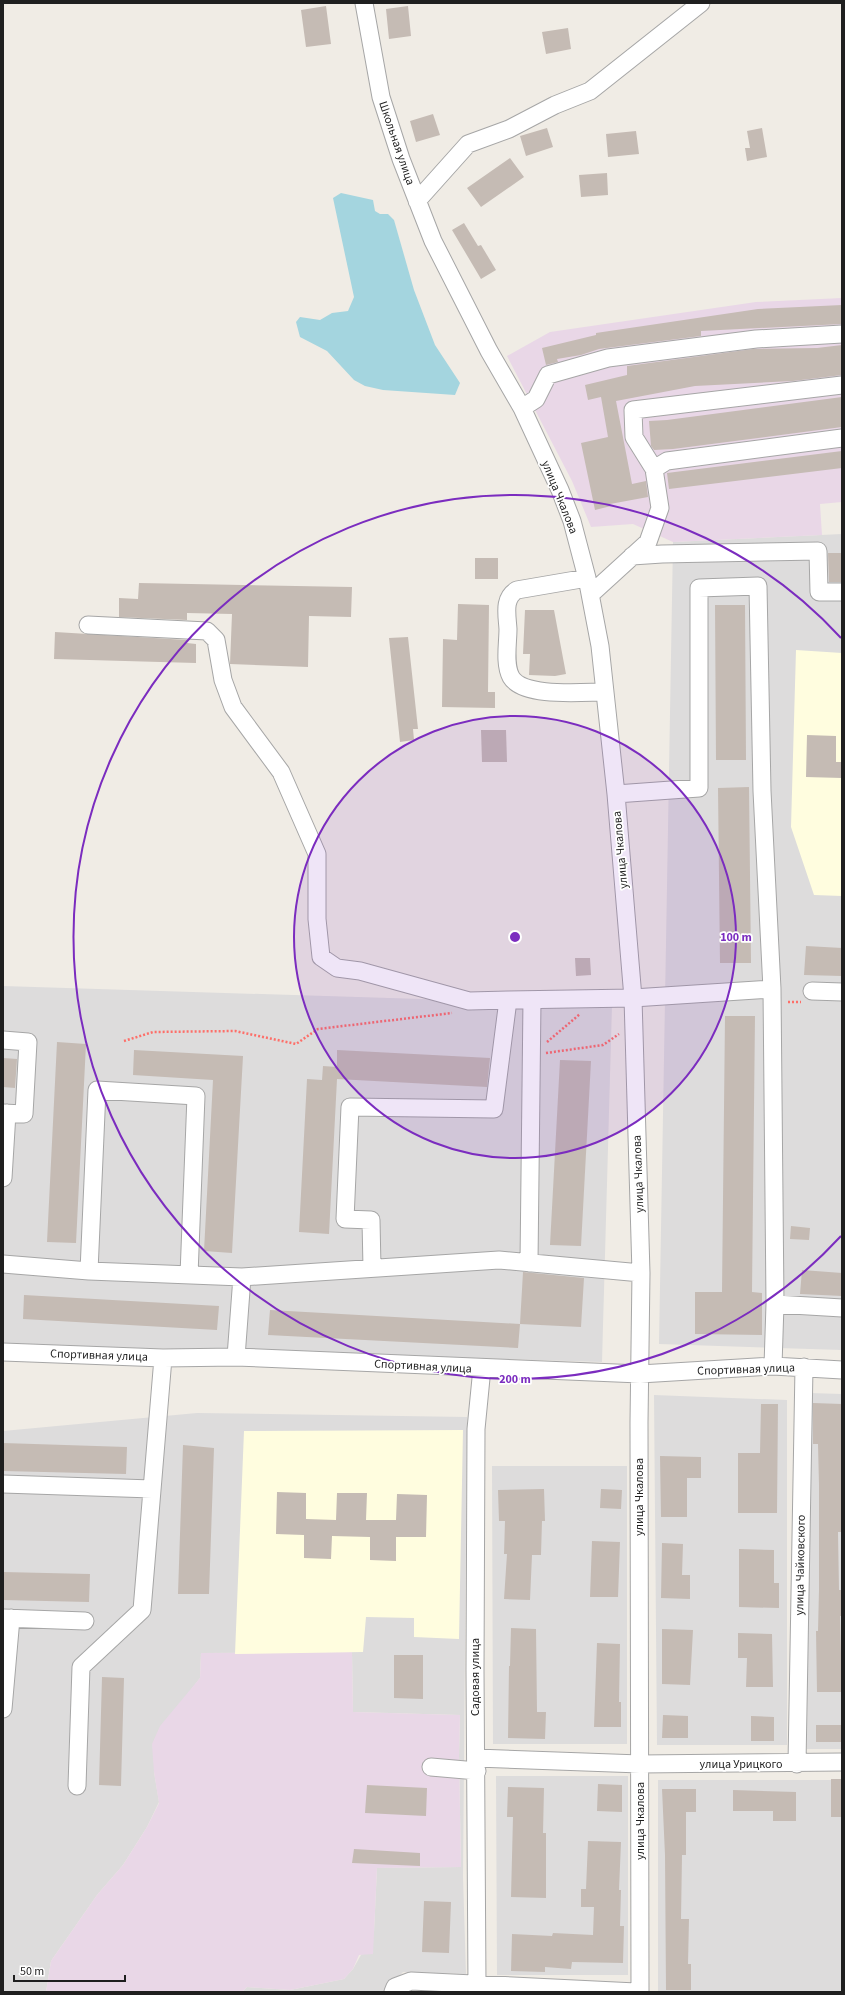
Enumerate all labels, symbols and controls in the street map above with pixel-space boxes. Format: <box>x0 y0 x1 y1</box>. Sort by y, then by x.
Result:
street label: Школьная улица <box>374 99 419 187</box>
street label: улица Чкалова <box>537 458 582 536</box>
street label: улица Чкалова <box>609 810 632 890</box>
text: 100 m <box>720 929 752 946</box>
centre of rings <box>508 930 522 944</box>
street label: улица Чкалова <box>629 1135 648 1213</box>
street label: Спортивная улица <box>50 1345 148 1366</box>
street label: Спортивная улица <box>374 1355 472 1378</box>
street label: Спортивная улица <box>697 1359 795 1380</box>
text: 200 m <box>499 1371 531 1388</box>
street label: улица Чкалова <box>631 1458 648 1536</box>
street label: улица Чайковского <box>791 1514 810 1616</box>
street label: Садовая улица <box>467 1638 484 1716</box>
street label: улица Урицкого <box>700 1756 782 1773</box>
street label: улица Чкалова <box>632 1782 649 1860</box>
scale bar <box>14 1957 125 1983</box>
text: 50 m <box>20 1963 44 1980</box>

